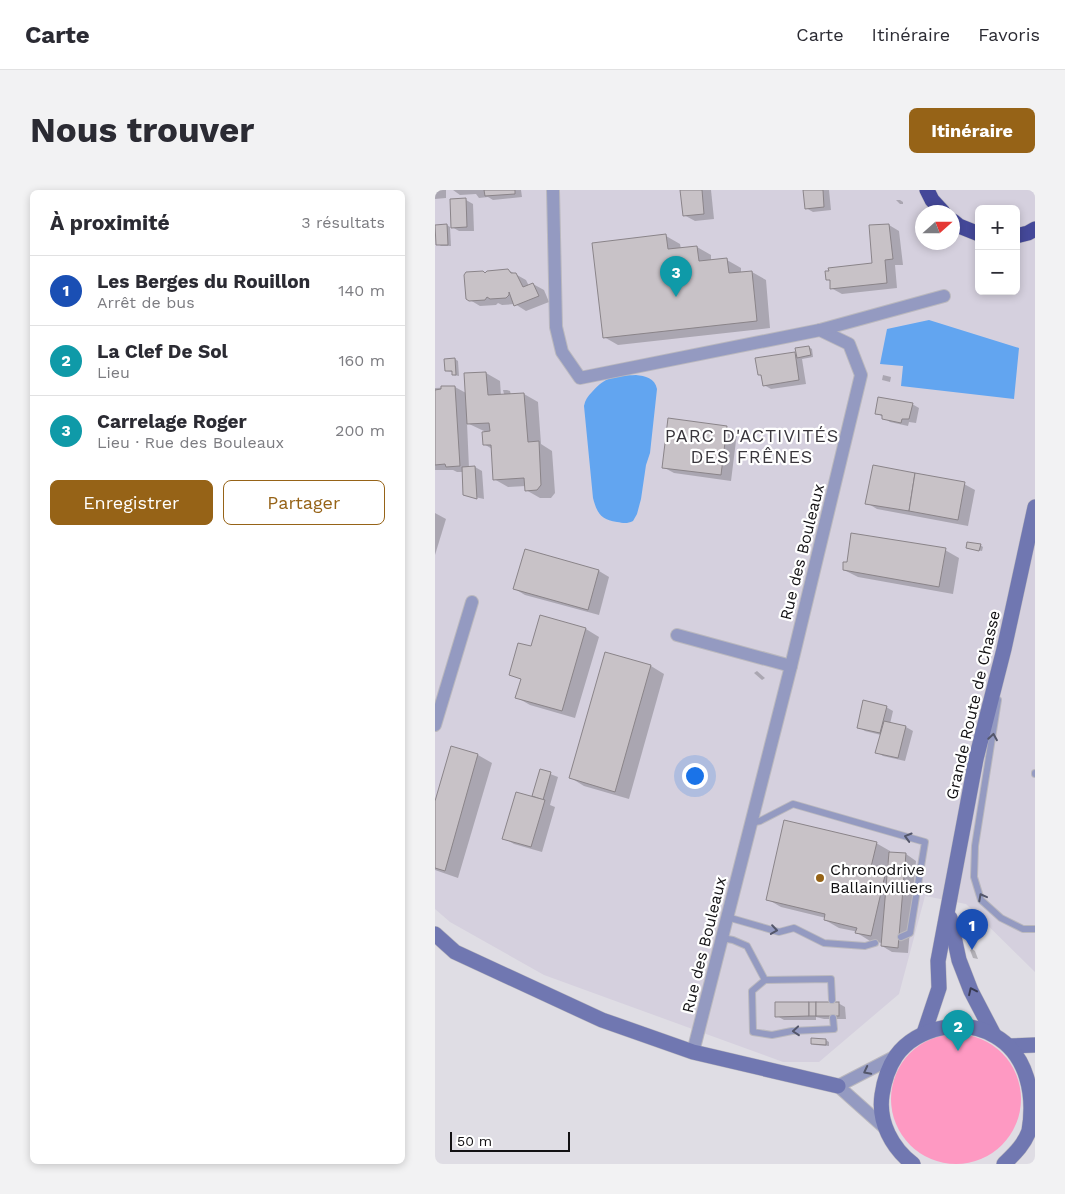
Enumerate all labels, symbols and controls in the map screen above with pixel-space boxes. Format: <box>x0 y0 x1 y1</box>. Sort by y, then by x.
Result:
text: Carte <box>25 21 90 49</box>
text: Carte <box>796 24 844 45</box>
text: Itinéraire <box>872 24 950 45</box>
text: Favoris <box>978 24 1040 45</box>
button: Itinéraire <box>909 108 1035 153</box>
text: Nous trouver <box>30 109 254 151</box>
north arrow <box>915 205 960 250</box>
map controls <box>975 205 1020 295</box>
button: + <box>975 205 1020 250</box>
text: À proximité <box>50 210 170 235</box>
text: 3 résultats <box>301 213 385 232</box>
button: − <box>975 250 1020 295</box>
pin: 3 <box>660 256 692 297</box>
text: Les Berges du Rouillon <box>97 270 310 293</box>
text: 1 <box>63 281 69 300</box>
text: 140 m <box>338 281 385 300</box>
text: Arrêt de bus <box>97 293 195 312</box>
text: La Clef De Sol <box>97 340 228 363</box>
text: 2 <box>61 351 71 370</box>
text: 160 m <box>338 351 385 370</box>
text: Lieu <box>97 363 130 382</box>
text: Carrelage Roger <box>97 410 247 433</box>
text: 3 <box>61 421 71 440</box>
text: 200 m <box>335 421 385 440</box>
district label: PARC D'ACTIVITÉS DES FRÊNES <box>665 425 839 467</box>
text: Lieu · Rue des Bouleaux <box>97 433 284 452</box>
button: Enregistrer <box>50 480 213 525</box>
button: Partager <box>223 480 385 525</box>
street label: Rue des Bouleaux <box>776 482 828 622</box>
street label: Grande Route de Chasse <box>942 609 1004 801</box>
one-way arrow <box>987 733 997 742</box>
your location <box>682 763 708 789</box>
one-way arrow <box>905 833 913 843</box>
place label: Chronodrive Ballainvilliers <box>830 860 933 897</box>
marker: Chronodrive Ballainvilliers <box>814 872 826 884</box>
street label: Rue des Bouleaux <box>678 875 730 1015</box>
one-way arrow <box>978 893 988 902</box>
pin: 1 <box>956 909 988 950</box>
one-way arrow <box>771 924 779 935</box>
one-way arrow <box>967 987 978 996</box>
pin: 2 <box>942 1010 974 1051</box>
one-way arrow <box>792 1026 800 1037</box>
one-way arrow <box>864 1065 873 1075</box>
scale bar <box>450 1129 570 1152</box>
text: 50 m <box>457 1133 492 1149</box>

